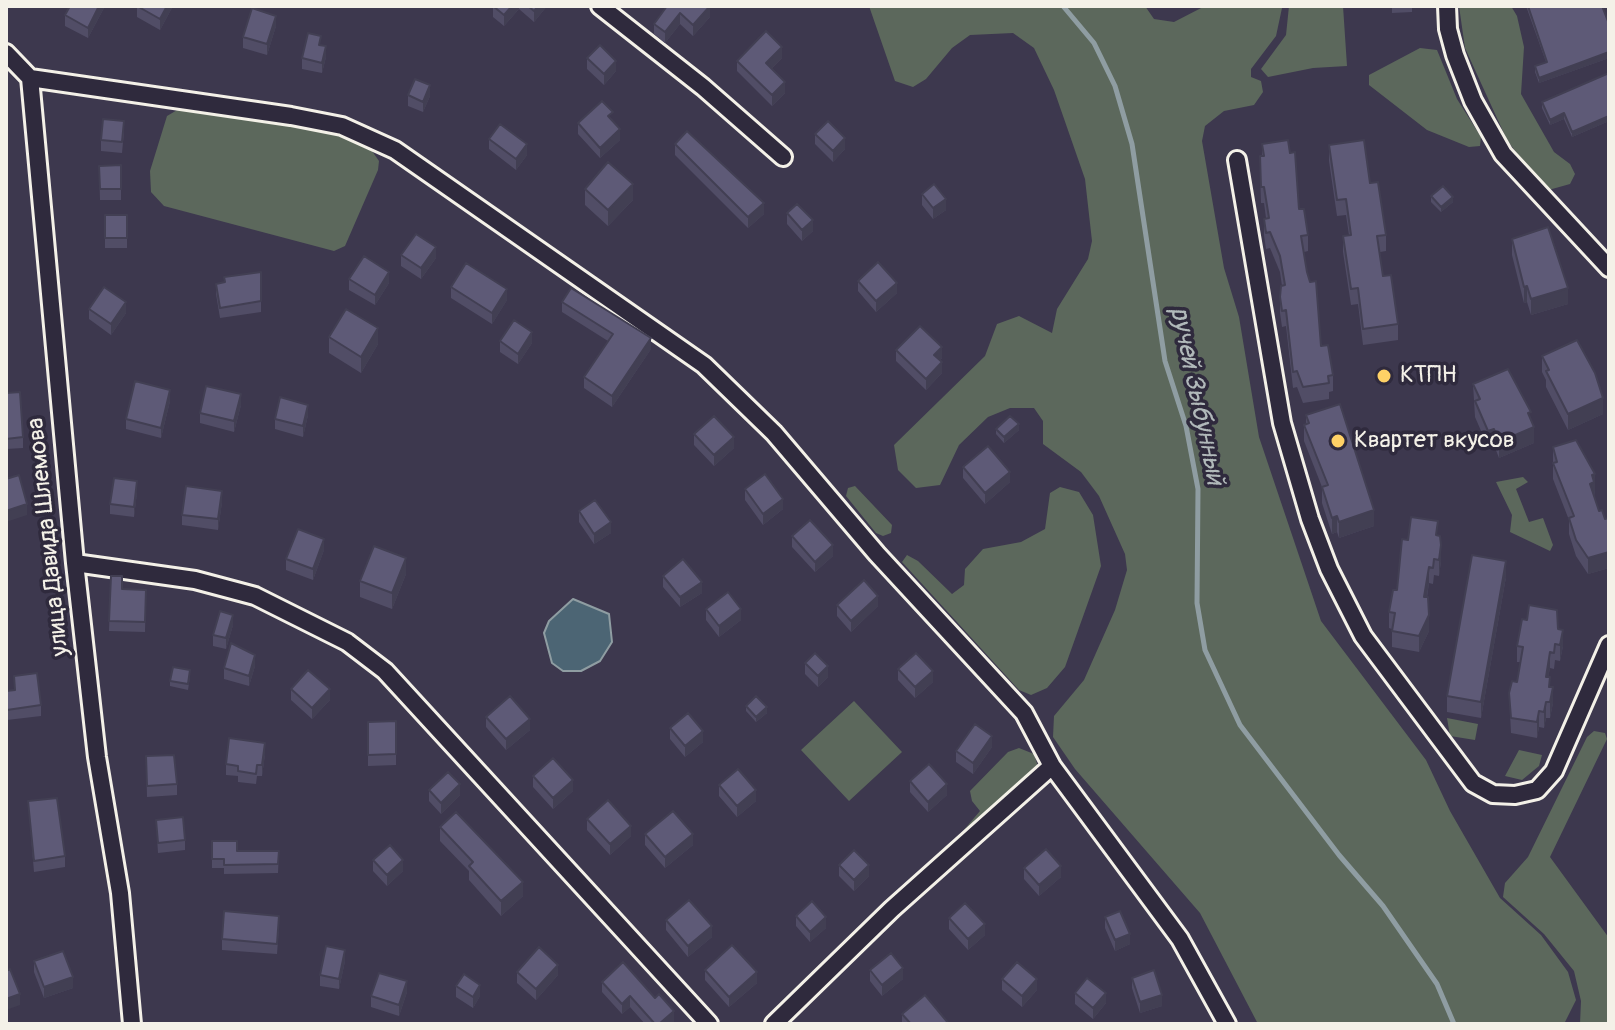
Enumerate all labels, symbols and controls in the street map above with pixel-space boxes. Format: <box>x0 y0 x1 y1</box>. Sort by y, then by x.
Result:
water label: ручей Зыбунный <box>1162 304 1230 488</box>
place label: КТПН <box>1400 362 1457 390</box>
marker: КТПН <box>1375 367 1393 385</box>
street label: улица Давида Шлемова <box>22 416 76 658</box>
place label: Квартет вкусов <box>1354 427 1515 455</box>
marker: Квартет вкусов <box>1329 432 1347 450</box>

